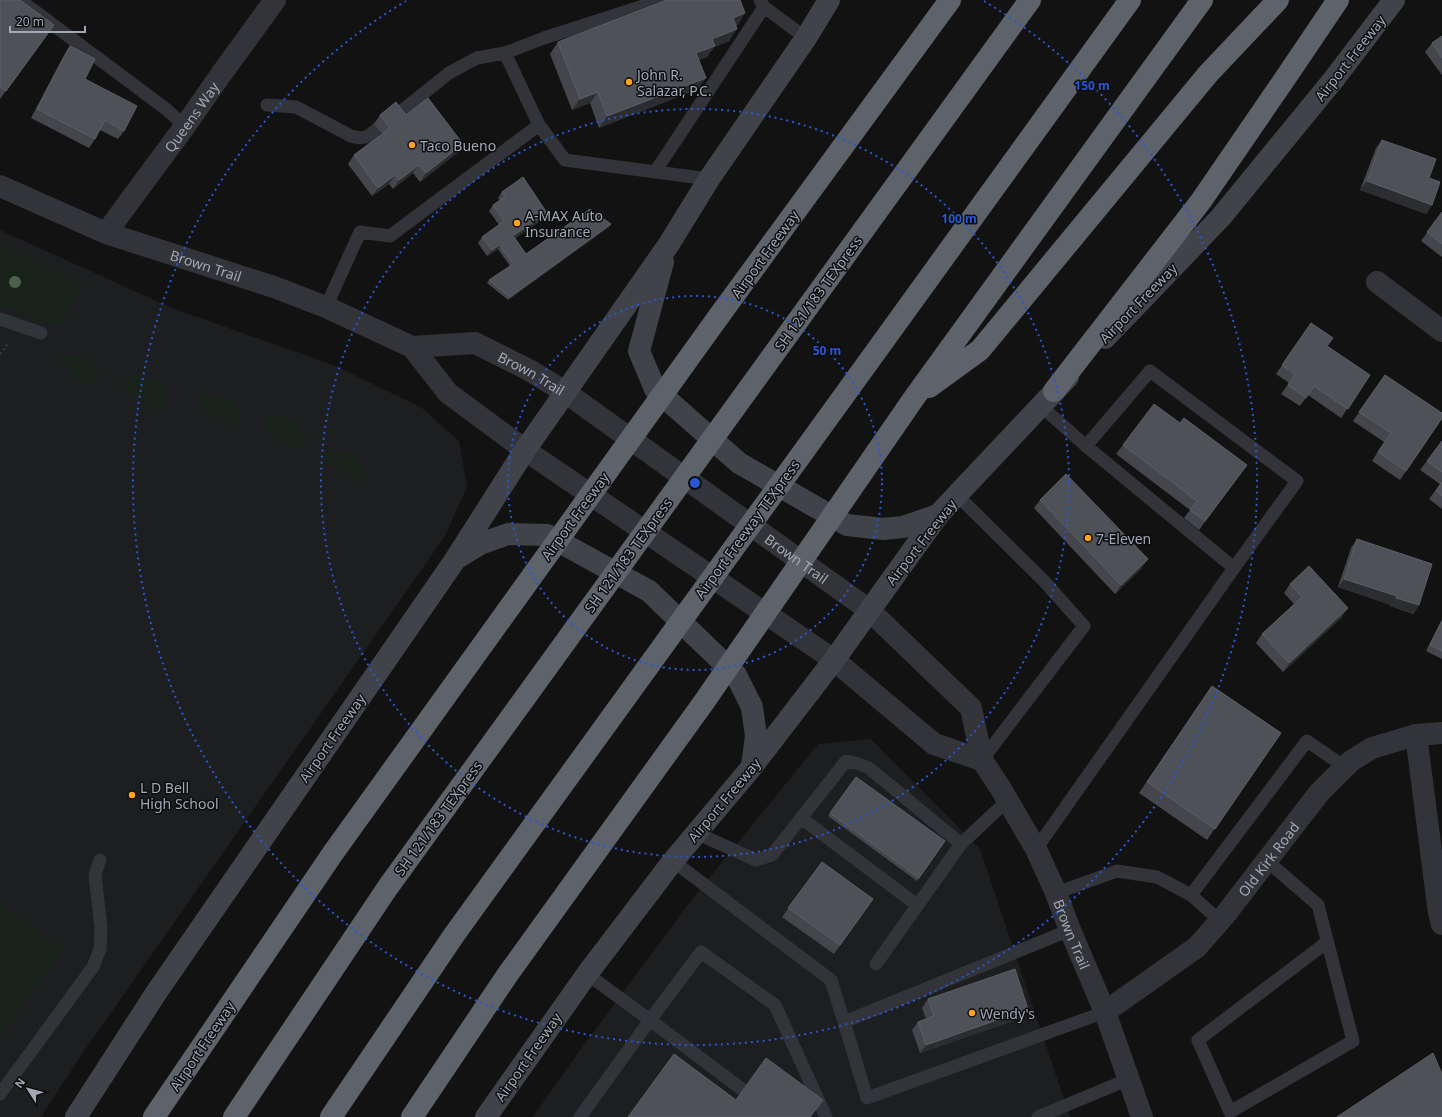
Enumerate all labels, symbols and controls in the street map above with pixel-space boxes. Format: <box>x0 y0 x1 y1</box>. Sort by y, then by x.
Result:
scale bar <box>10 8 85 34</box>
street label: Airport Freeway <box>1310 10 1390 105</box>
text: 20 m <box>16 13 44 30</box>
place label: John R. Salazar, P.C. <box>635 65 712 100</box>
street label: Queens Way <box>159 77 223 156</box>
marker: John R. Salazar, P.C. <box>624 77 634 87</box>
text: 150 m <box>1074 77 1110 94</box>
place label: Taco Bueno <box>420 136 496 155</box>
marker: Taco Bueno <box>407 140 417 150</box>
place label: A-MAX Auto Insurance <box>525 206 603 241</box>
street label: Airport Freeway <box>727 206 804 302</box>
text: 100 m <box>941 210 977 227</box>
marker: A-MAX Auto Insurance <box>512 218 522 228</box>
street label: SH 121/183 TEXpress <box>770 231 866 354</box>
street label: Brown Trail <box>168 245 244 285</box>
street label: Airport Freeway <box>1095 258 1182 347</box>
text: 50 m <box>813 342 841 359</box>
street label: Brown Trail <box>495 347 568 399</box>
street label: Airport Freeway TEXpress <box>690 456 804 602</box>
street label: Airport Freeway <box>537 468 614 564</box>
centre of rings <box>688 476 702 490</box>
street label: SH 121/183 TEXpress <box>580 493 676 616</box>
street label: Airport Freeway <box>881 494 961 589</box>
street label: Brown Trail <box>761 529 832 588</box>
place label: 7-Eleven <box>1096 529 1151 548</box>
marker: 7-Eleven <box>1083 533 1093 543</box>
street label: Airport Freeway <box>294 689 370 786</box>
street label: Airport Freeway <box>683 753 765 846</box>
street label: SH 121/183 TEXpress <box>390 756 486 879</box>
place label: L D Bell High School <box>140 778 219 813</box>
marker: L D Bell High School <box>127 790 137 800</box>
street label: Old Kirk Road <box>1233 818 1303 900</box>
street label: Brown Trail <box>1050 896 1095 972</box>
street label: Airport Freeway <box>165 997 239 1095</box>
place label: Wendy's <box>980 1004 1035 1023</box>
street label: Airport Freeway <box>490 1008 566 1105</box>
marker: Wendy's <box>967 1008 977 1018</box>
north arrow <box>8 1069 48 1109</box>
text: N <box>11 1075 28 1091</box>

